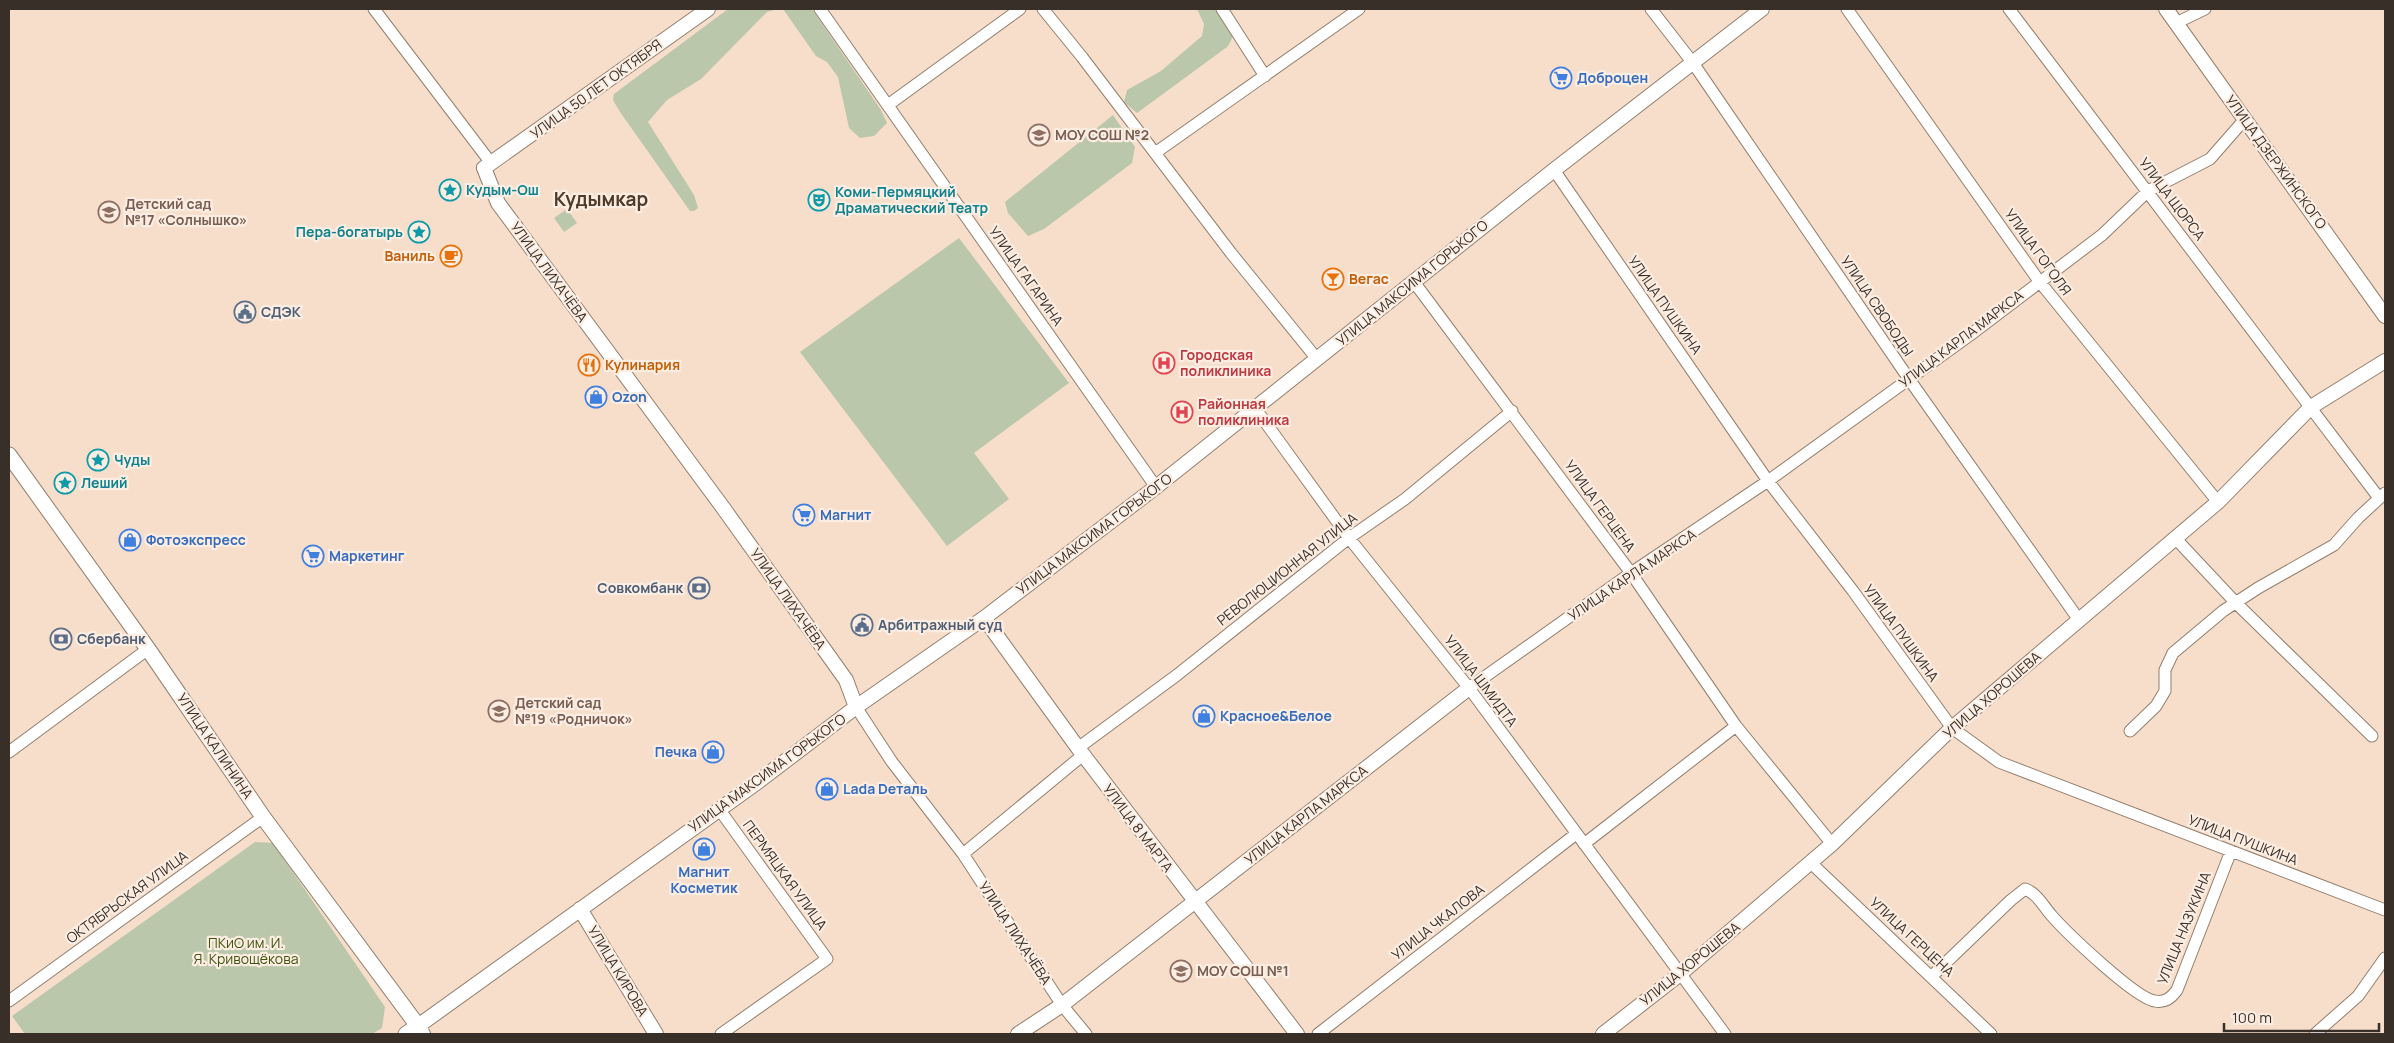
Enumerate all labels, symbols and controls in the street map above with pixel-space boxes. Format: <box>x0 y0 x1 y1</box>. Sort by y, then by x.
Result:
street label: УЛИЦА 50 ЛЕТ ОКТЯБРЯ <box>526 34 665 143</box>
supermarket icon: Доброцен <box>1549 66 1573 90</box>
place label: Доброцен <box>1577 68 1648 87</box>
street label: УЛИЦА ДЗЕРЖИНСКОГО <box>2221 91 2331 232</box>
school or university icon: МОУ СОШ №2 <box>1027 123 1051 147</box>
place label: МОУ СОШ №2 <box>1055 125 1149 144</box>
street label: УЛИЦА ЩОРСА <box>2135 153 2210 244</box>
place icon: Кудым-Ош <box>438 178 462 202</box>
place label: Кудым-Ош <box>466 180 539 199</box>
place label: Коми-Пермяцкий Драматический Театр <box>835 182 989 217</box>
district label: Кудымкар <box>554 186 648 212</box>
theatre icon: Коми-Пермяцкий Драматический Театр <box>807 188 831 212</box>
place label: Детский сад №17 «Солнышко» <box>125 194 247 229</box>
school or university icon: Детский сад №17 «Солнышко» <box>97 200 121 224</box>
street label: УЛИЦА ГОГОЛЯ <box>2001 205 2076 299</box>
street label: УЛИЦА МАКСИМА ГОРЬКОГО <box>1332 215 1492 350</box>
street label: УЛИЦА ЛИХАЧЁВА <box>506 218 592 326</box>
place icon: Пера-богатырь <box>407 220 431 244</box>
place label: Пера-богатырь <box>296 222 403 241</box>
street label: УЛИЦА ГАГАРИНА <box>985 222 1068 329</box>
cafe icon: Ваниль <box>439 244 463 268</box>
place label: Ваниль <box>384 246 435 265</box>
street label: УЛИЦА ПУШКИНА <box>1624 252 1707 358</box>
street label: УЛИЦА СВОБОДЫ <box>1837 252 1918 360</box>
bar icon: Вегас <box>1321 267 1345 291</box>
place label: Вегас <box>1349 269 1389 288</box>
street label: УЛИЦА КАРЛА МАРКСА <box>1895 285 2027 392</box>
public building icon: СДЭК <box>233 300 257 324</box>
place label: СДЭК <box>261 302 302 321</box>
place label: Городская поликлиника <box>1180 345 1271 380</box>
hospital icon: Городская поликлиника <box>1152 351 1176 375</box>
restaurant icon: Кулинария <box>577 353 601 377</box>
place label: Кулинария <box>605 355 680 374</box>
shop icon: Ozon <box>584 385 608 409</box>
place label: Ozon <box>612 387 647 406</box>
place label: Районная поликлиника <box>1198 394 1289 429</box>
hospital icon: Районная поликлиника <box>1170 400 1194 424</box>
place icon: Чуды <box>86 448 110 472</box>
place label: Чуды <box>114 450 150 469</box>
street label: УЛИЦА ГЕРЦЕНА <box>1561 456 1640 556</box>
street label: УЛИЦА МАКСИМА ГОРЬКОГО <box>1012 469 1175 598</box>
place icon: Леший <box>53 471 77 495</box>
place label: Леший <box>81 473 128 492</box>
supermarket icon: Магнит <box>792 503 816 527</box>
place label: Магнит <box>820 505 872 524</box>
street label: РЕВОЛЮЦИОННАЯ УЛИЦА <box>1213 508 1361 629</box>
street label: УЛИЦА КАРЛА МАРКСА <box>1564 524 1700 625</box>
shop icon: Фотоэкспресс <box>118 528 142 552</box>
place label: Фотоэкспресс <box>146 530 246 549</box>
supermarket icon: Маркетинг <box>301 544 325 568</box>
street label: УЛИЦА ЛИХАЧЁВА <box>746 544 831 653</box>
place label: Маркетинг <box>329 546 405 565</box>
bank icon: Совкомбанк <box>687 576 711 600</box>
place label: Совкомбанк <box>597 578 683 597</box>
street label: УЛИЦА ПУШКИНА <box>1860 580 1943 685</box>
public building icon: Арбитражный суд <box>850 613 874 637</box>
place label: Арбитражный суд <box>878 615 1002 634</box>
bank icon: Сбербанк <box>49 627 73 651</box>
place label: Сбербанк <box>77 629 146 648</box>
street label: УЛИЦА ШМИДТА <box>1441 631 1522 730</box>
street label: УЛИЦА ХОРОШЕВА <box>1939 647 2045 742</box>
street label: УЛИЦА КАЛИНИНА <box>173 689 258 802</box>
place label: Детский сад №19 «Родничок» <box>515 693 633 728</box>
school or university icon: Детский сад №19 «Родничок» <box>487 699 511 723</box>
shop icon: Красное&Белое <box>1192 704 1216 728</box>
place label: Красное&Белое <box>1220 706 1332 725</box>
street label: УЛИЦА МАКСИМА ГОРЬКОГО <box>684 709 849 836</box>
shop icon: Печка <box>701 740 725 764</box>
place label: Печка <box>655 742 697 761</box>
street label: УЛИЦА КАРЛА МАРКСА <box>1240 761 1371 869</box>
shop icon: Lada Dеталь <box>815 777 839 801</box>
place label: Lada Dеталь <box>843 779 928 798</box>
street label: УЛИЦА 8 МАРТА <box>1099 780 1178 876</box>
street label: УЛИЦА ПУШКИНА <box>2186 810 2301 869</box>
street label: ПЕРМЯЦКАЯ УЛИЦА <box>739 816 832 934</box>
shop icon: Магнит Косметик <box>692 837 716 861</box>
street label: ОКТЯБРЬСКАЯ УЛИЦА <box>62 846 191 947</box>
place label: Магнит Косметик <box>670 862 738 897</box>
street label: УЛИЦА НАЗУКИНА <box>2152 869 2215 987</box>
street label: УЛИЦА ЛИХАЧЁВА <box>975 877 1056 988</box>
street label: УЛИЦА ЧКАЛОВА <box>1387 879 1488 964</box>
street label: УЛИЦА ГЕРЦЕНА <box>1866 892 1959 981</box>
street label: УЛИЦА ХОРОШЕВА <box>1636 917 1744 1010</box>
street label: УЛИЦА КИРОВА <box>584 922 653 1020</box>
park label: ПКиО им. И. Я. Кривощёкова <box>194 933 298 968</box>
school or university icon: МОУ СОШ №1 <box>1169 959 1193 983</box>
place label: МОУ СОШ №1 <box>1197 961 1289 980</box>
scale bar <box>2224 1000 2379 1032</box>
text: 100 m <box>2232 1007 2272 1028</box>

